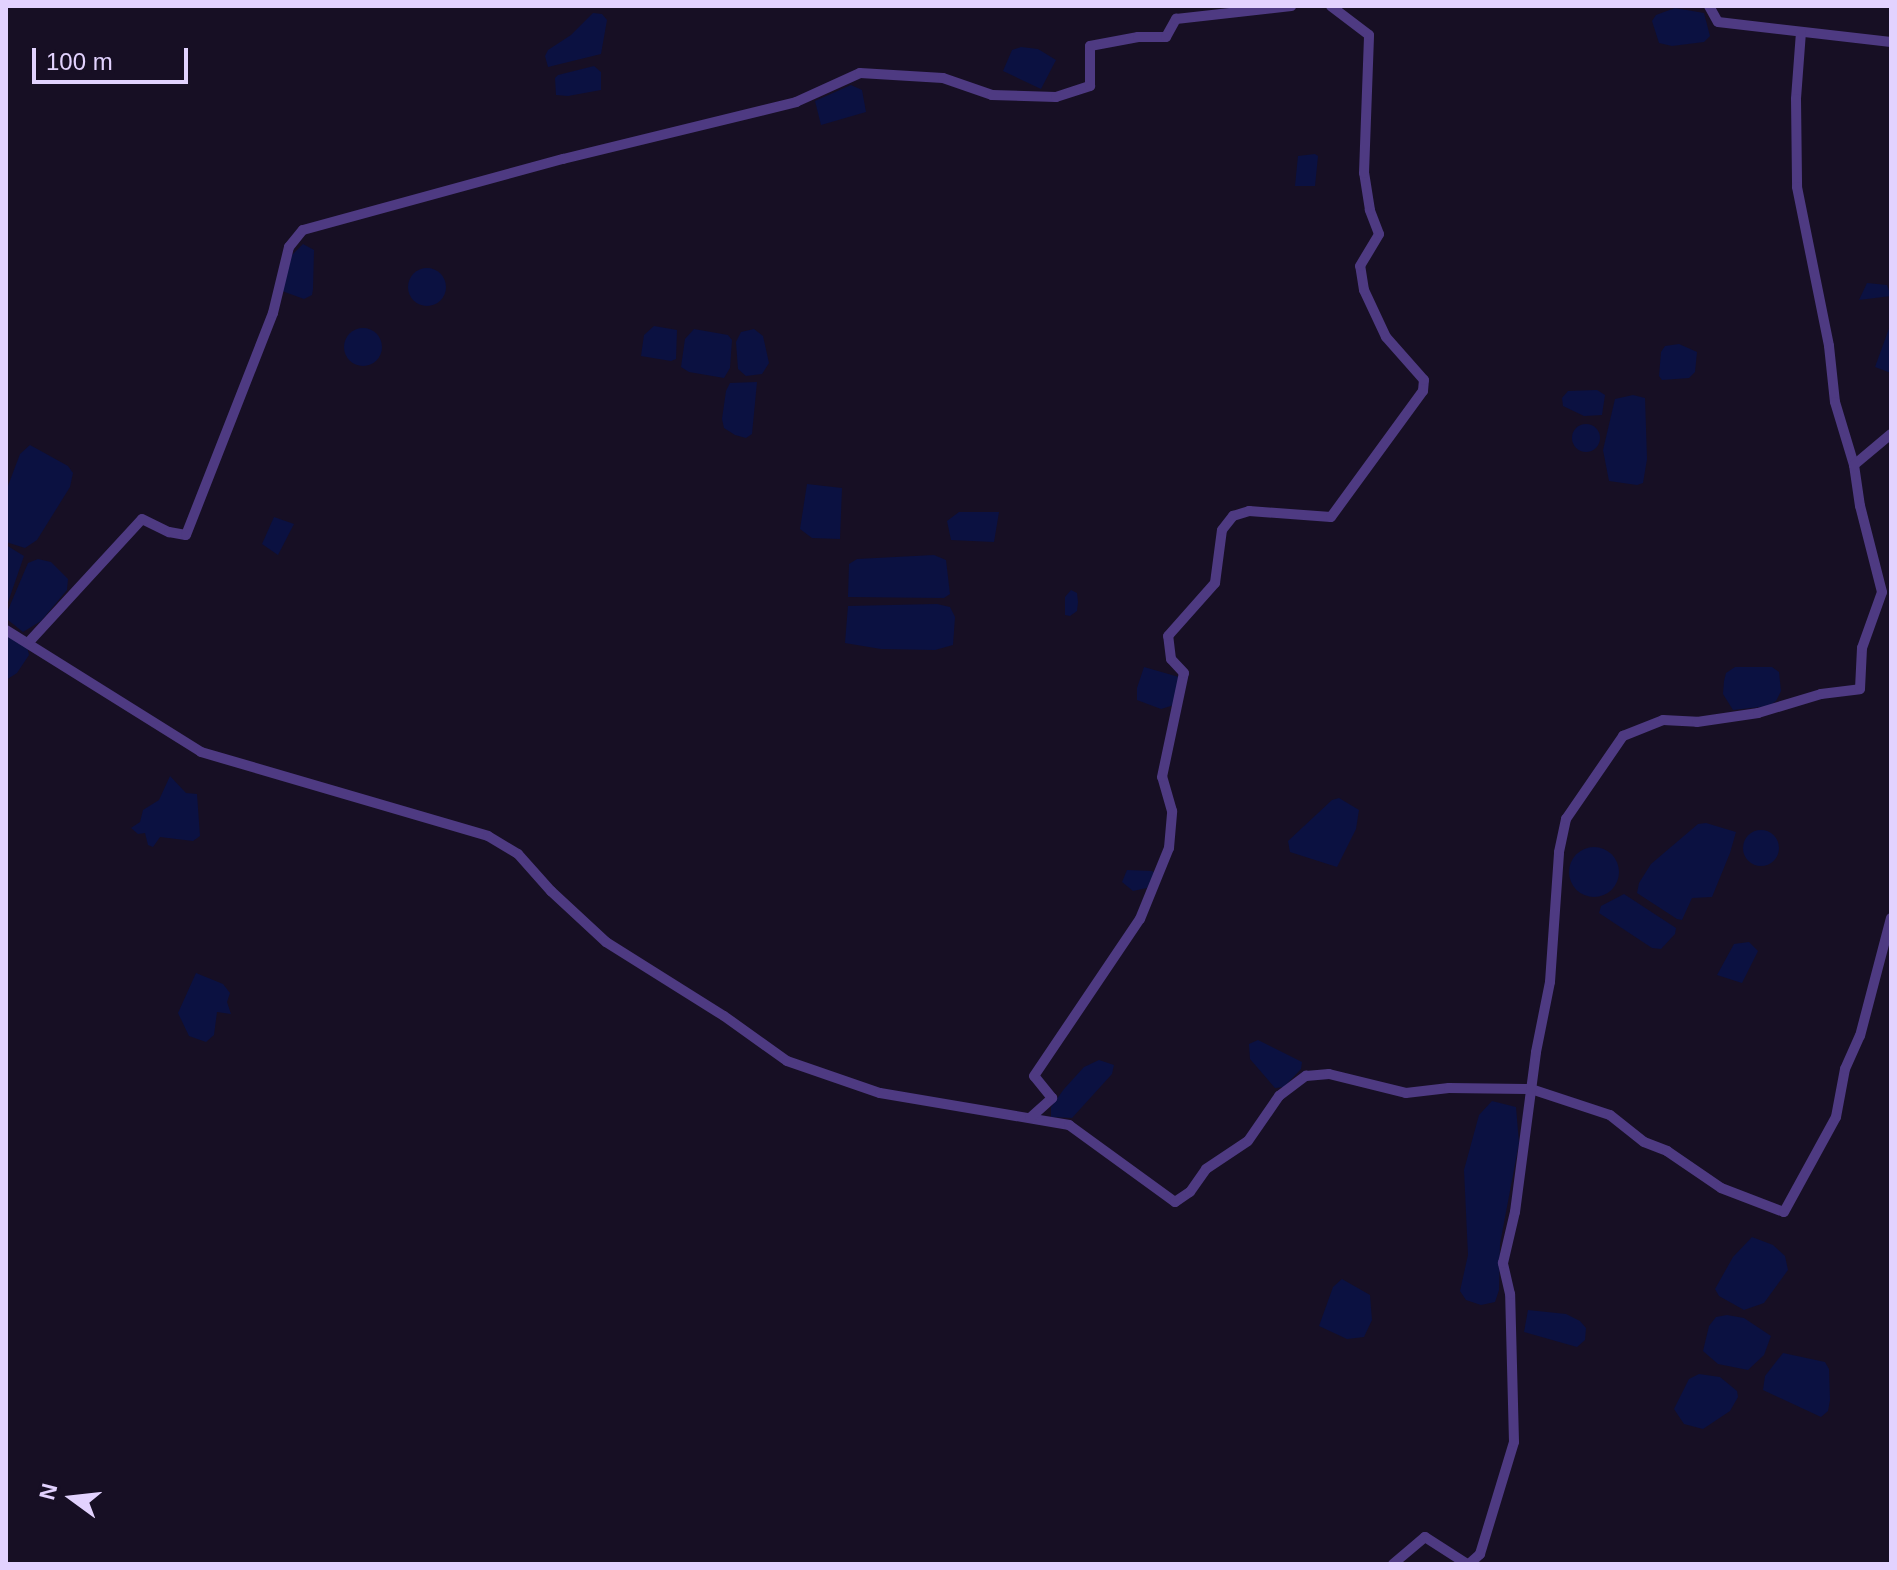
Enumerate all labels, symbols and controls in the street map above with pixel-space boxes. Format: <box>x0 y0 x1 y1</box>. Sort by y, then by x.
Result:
scale bar <box>36 32 192 82</box>
text: 100 m <box>46 48 113 75</box>
north arrow <box>32 1458 112 1538</box>
text: N <box>34 1481 62 1503</box>

